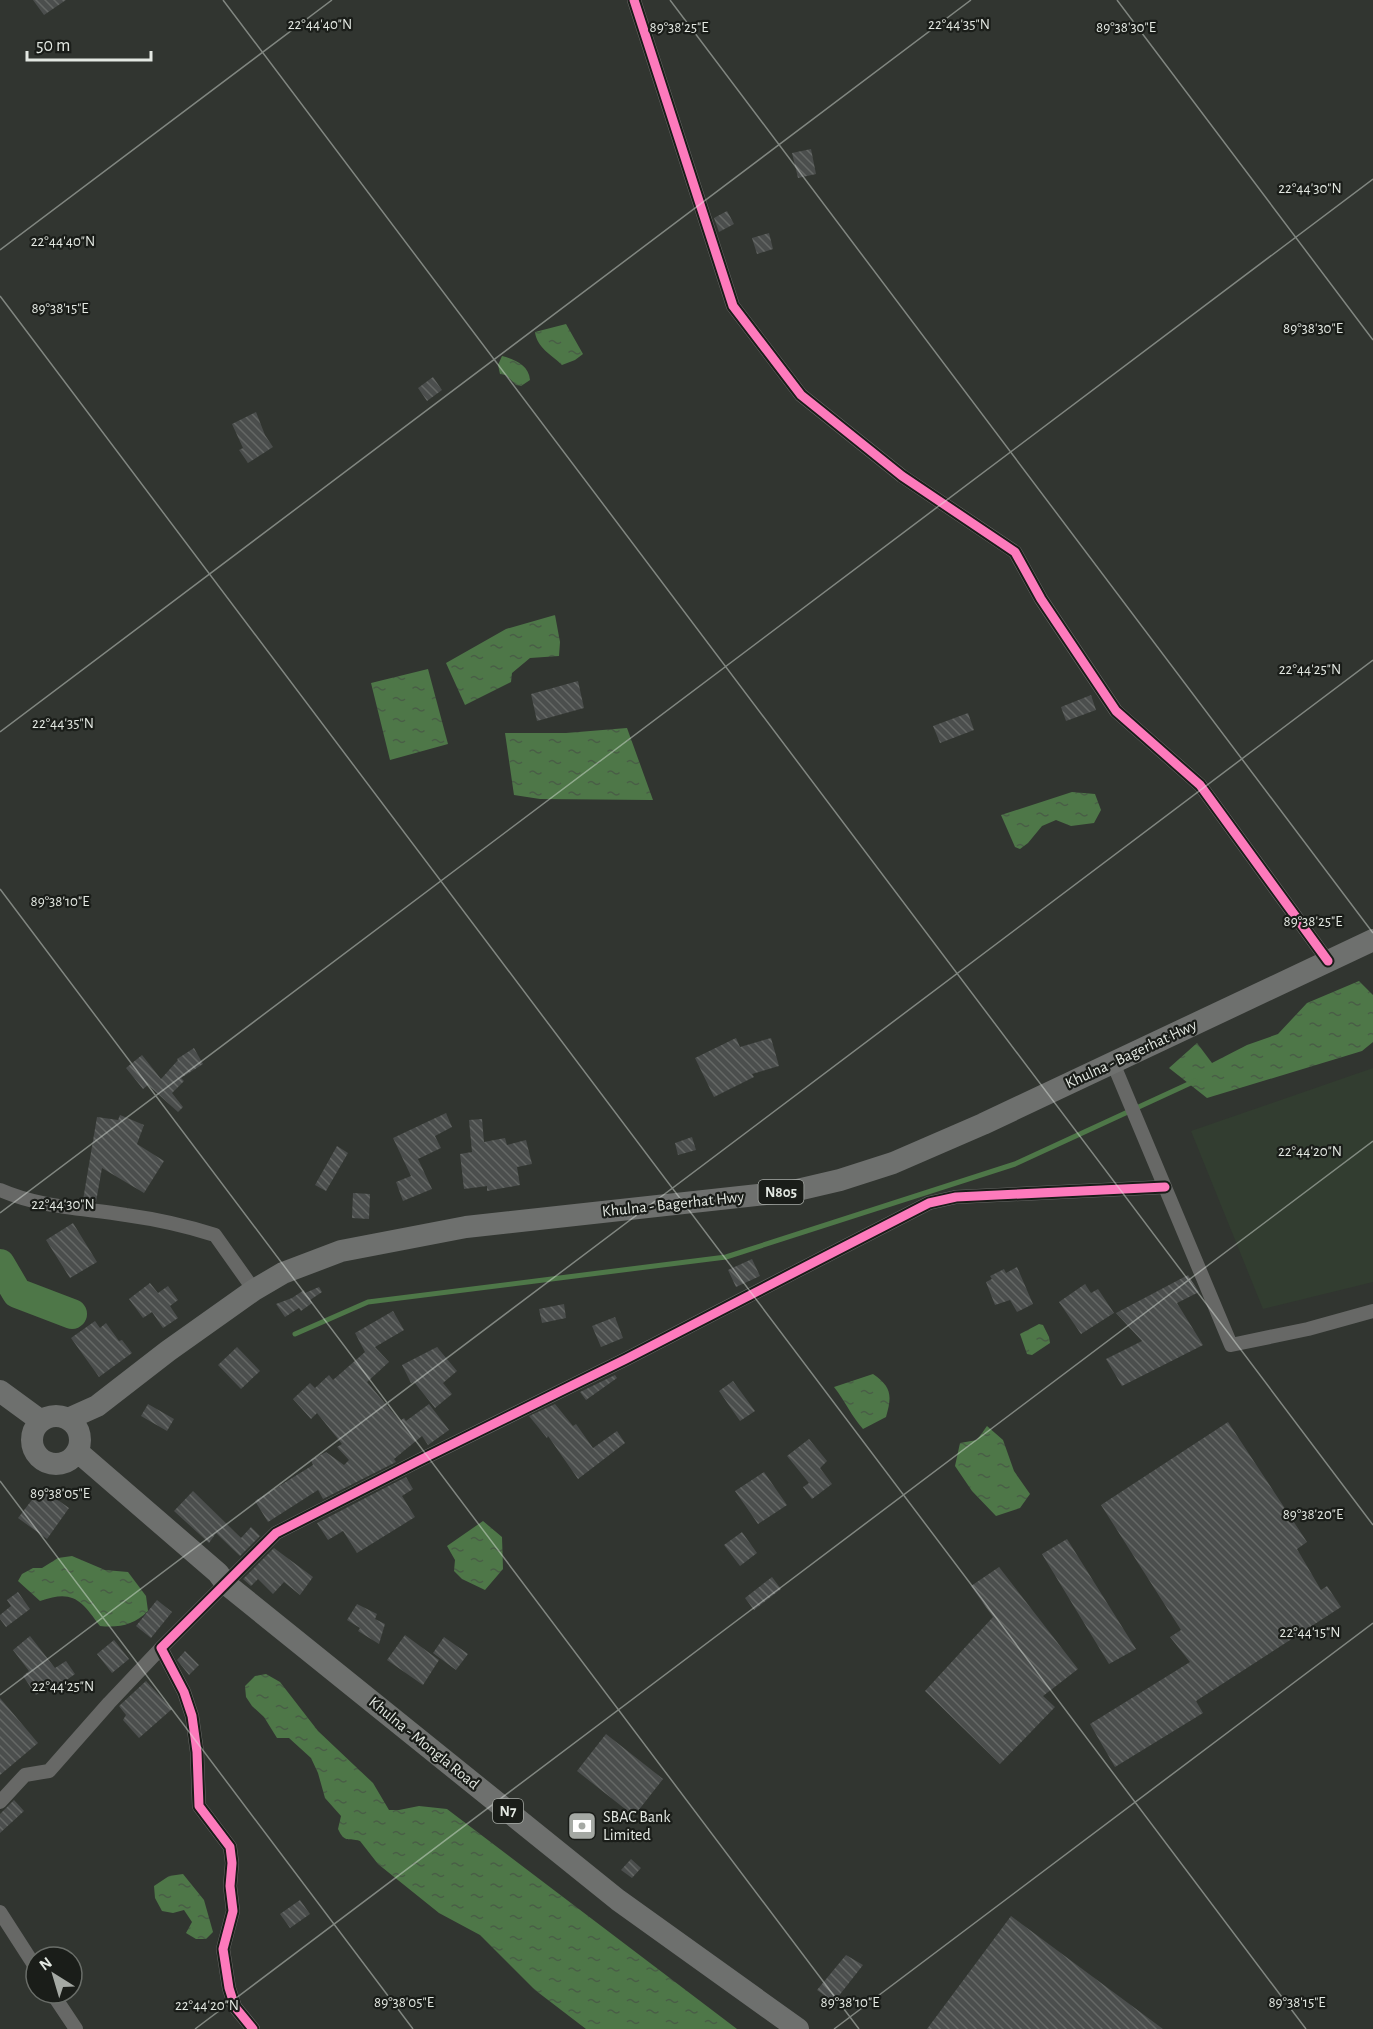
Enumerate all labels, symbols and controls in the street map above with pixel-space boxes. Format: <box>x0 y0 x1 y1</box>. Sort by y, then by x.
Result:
text: 22°44'40"N <box>288 17 352 32</box>
text: 22°44'35"N <box>928 17 990 32</box>
text: 89°38'25"E <box>650 20 708 35</box>
text: 89°38'30"E <box>1096 20 1156 35</box>
scale bar <box>27 24 152 62</box>
text: 50 m <box>36 37 70 55</box>
text: 22°44'30"N <box>1278 181 1342 196</box>
text: 22°44'40"N <box>31 234 95 249</box>
text: 89°38'15"E <box>31 301 89 316</box>
text: 89°38'30"E <box>1283 321 1343 336</box>
text: 22°44'25"N <box>1279 662 1341 677</box>
text: 22°44'35"N <box>32 716 94 731</box>
text: 89°38'10"E <box>31 894 89 909</box>
text: 89°38'25"E <box>1284 914 1342 929</box>
street label: Khulna - Bagerhat Hwy <box>1063 1016 1200 1092</box>
text: 22°44'20"N <box>1278 1144 1342 1159</box>
road number: N805 <box>758 1180 804 1204</box>
street label: Khulna - Bagerhat Hwy <box>601 1189 745 1220</box>
text: 22°44'30"N <box>31 1197 95 1212</box>
text: 89°38'05"E <box>30 1486 90 1501</box>
text: 89°38'20"E <box>1283 1507 1343 1522</box>
text: 22°44'15"N <box>1280 1625 1340 1640</box>
text: 22°44'25"N <box>32 1679 94 1694</box>
street label: Khulna - Mongla Road <box>366 1694 482 1792</box>
road number: N7 <box>493 1799 523 1823</box>
place label: SBAC Bank Limited <box>603 1809 671 1843</box>
bank icon: SBAC Bank Limited <box>566 1810 598 1842</box>
north arrow <box>24 1945 84 2005</box>
text: N <box>36 1954 55 1974</box>
text: 89°38'05"E <box>374 1995 434 2010</box>
text: 89°38'10"E <box>821 1995 879 2010</box>
text: 89°38'15"E <box>1268 1995 1326 2010</box>
text: 22°44'20"N <box>175 1998 239 2013</box>

